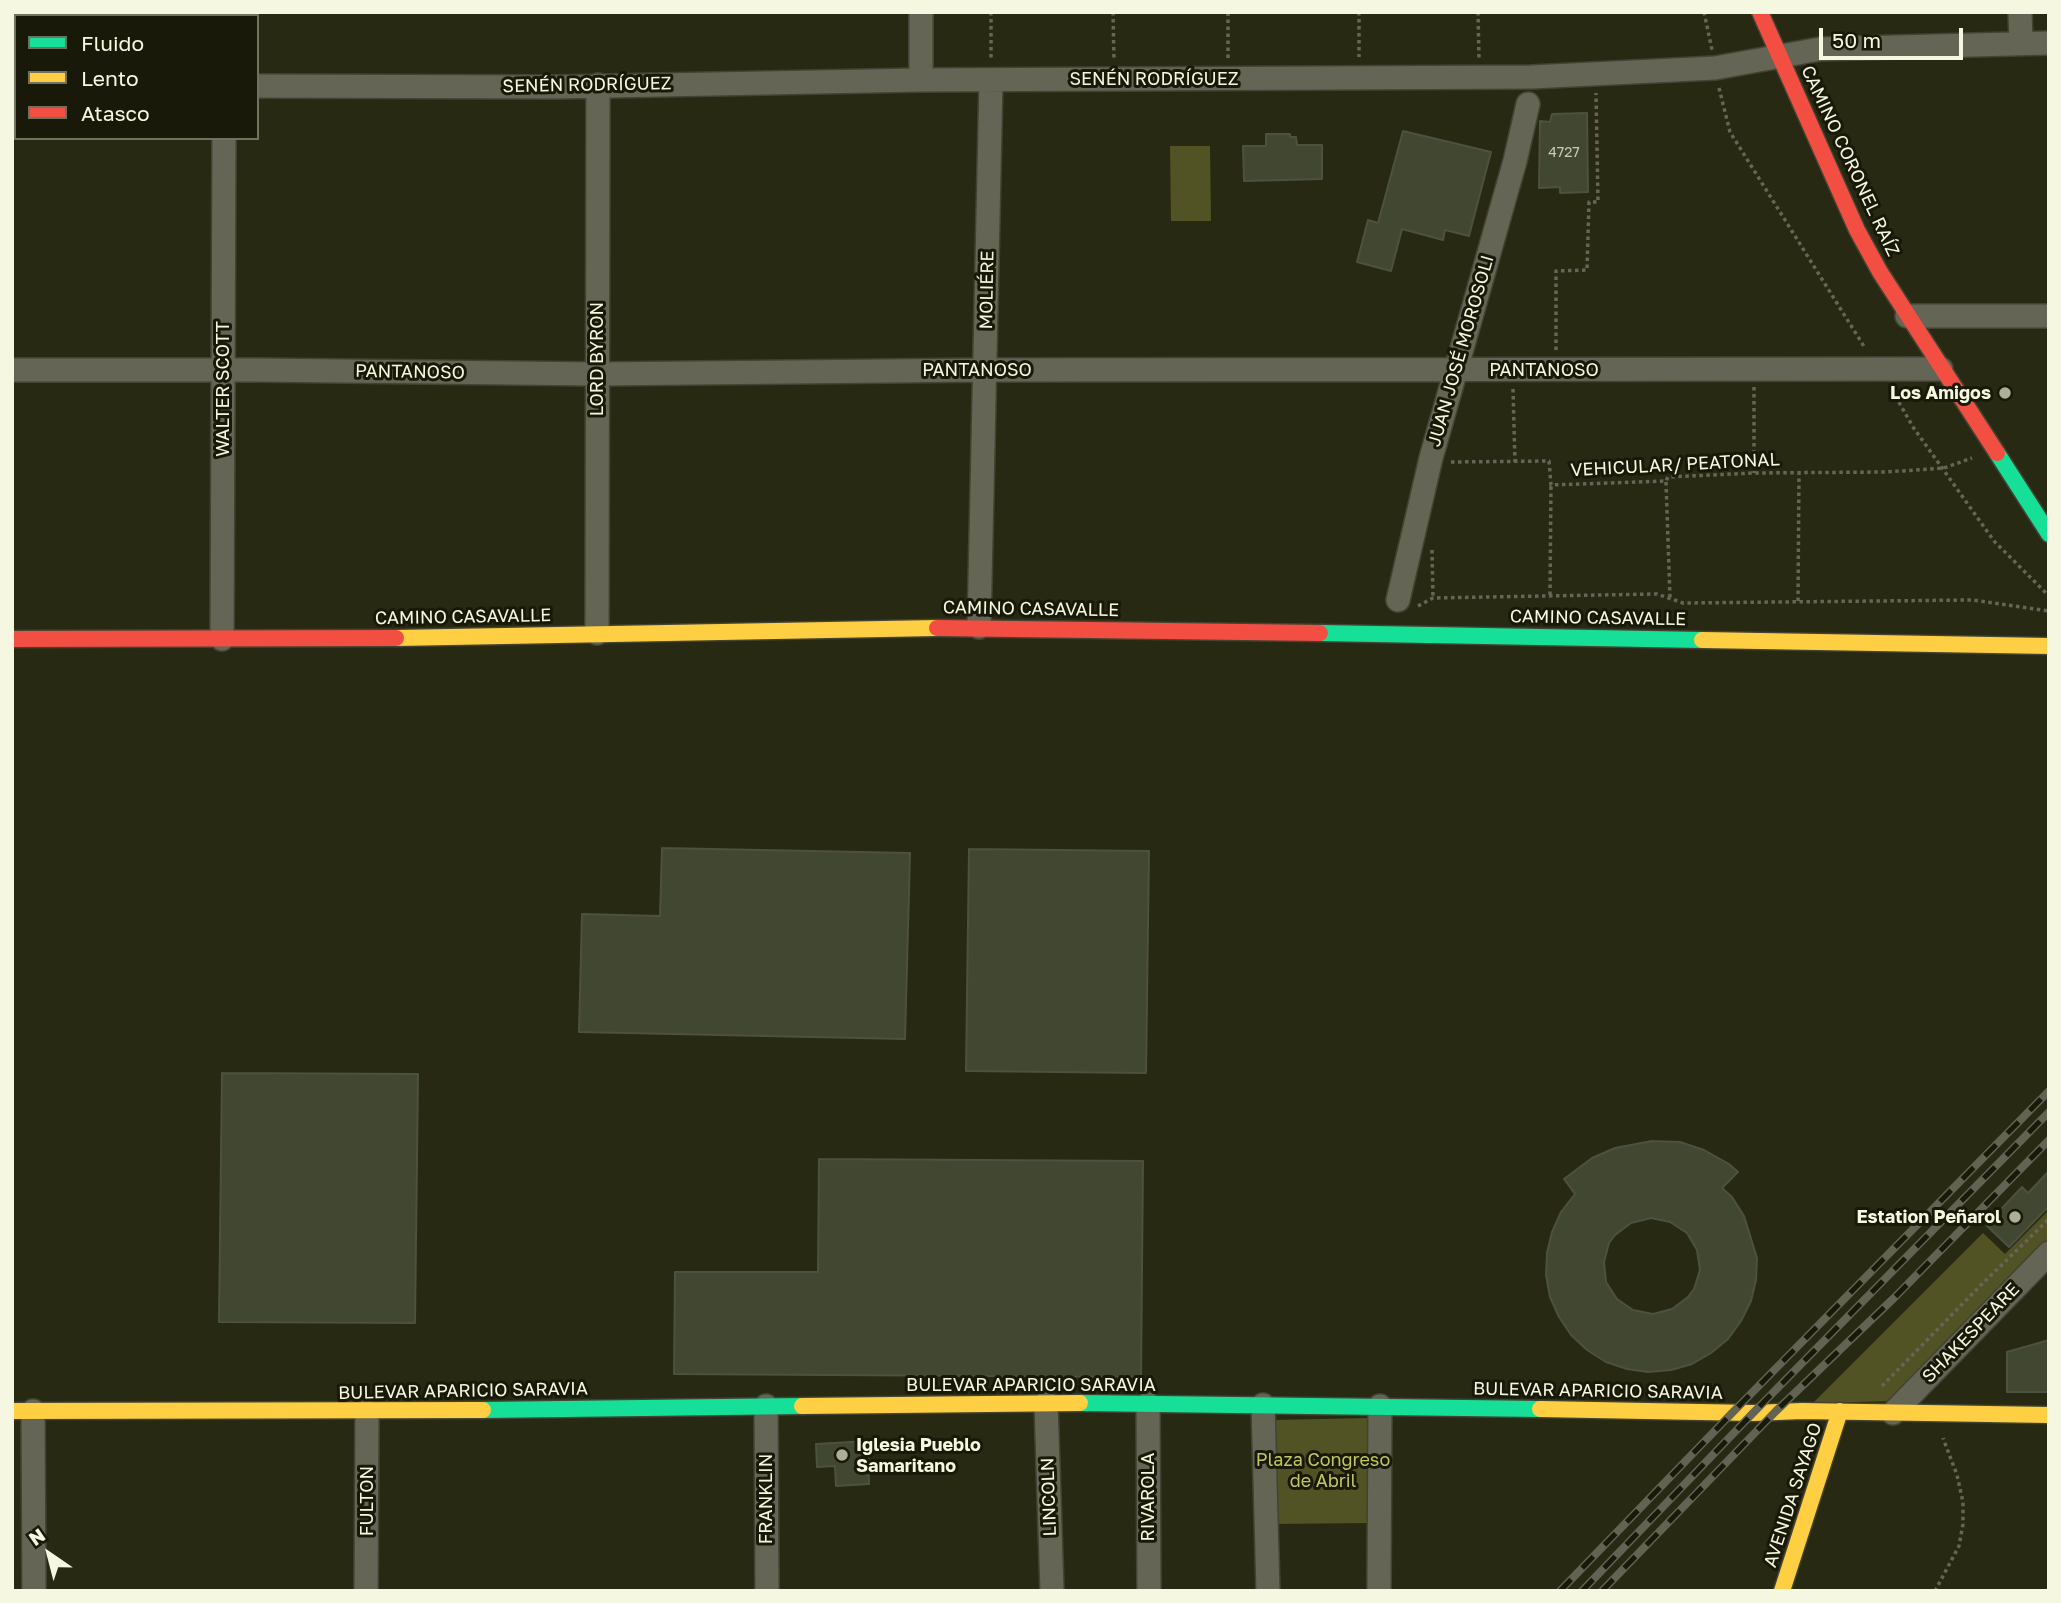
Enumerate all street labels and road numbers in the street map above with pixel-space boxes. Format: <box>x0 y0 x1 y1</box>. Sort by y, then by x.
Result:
street label: CAMINO CORONEL RAÍZ <box>1796 62 1904 260</box>
street label: SENÉN RODRÍGUEZ <box>1069 68 1239 90</box>
street label: SENÉN RODRÍGUEZ <box>502 73 672 97</box>
street label: MOLIÉRE <box>976 250 998 330</box>
street label: JUAN JOSÉ MOROSOLI <box>1423 253 1499 449</box>
street label: LORD BYRON <box>586 302 608 416</box>
street label: WALTER SCOTT <box>212 321 234 457</box>
street label: PANTANOSO <box>922 359 1032 381</box>
street label: PANTANOSO <box>1489 359 1599 381</box>
street label: PANTANOSO <box>355 360 465 384</box>
street label: VEHICULAR/ PEATONAL <box>1570 449 1780 481</box>
street label: CAMINO CASAVALLE <box>943 597 1119 621</box>
street label: CAMINO CASAVALLE <box>375 605 551 629</box>
street label: CAMINO CASAVALLE <box>1510 606 1686 630</box>
street label: SHAKESPEARE <box>1918 1279 2024 1387</box>
street label: BULEVAR APARICIO SARAVIA <box>906 1374 1156 1396</box>
street label: BULEVAR APARICIO SARAVIA <box>338 1378 588 1404</box>
street label: BULEVAR APARICIO SARAVIA <box>1473 1378 1723 1404</box>
street label: AVENIDA SAYAGO <box>1759 1420 1827 1570</box>
street label: RIVAROLA <box>1137 1453 1159 1541</box>
street label: FRANKLIN <box>755 1454 777 1544</box>
street label: LINCOLN <box>1037 1457 1061 1537</box>
street label: FULTON <box>356 1466 378 1536</box>

